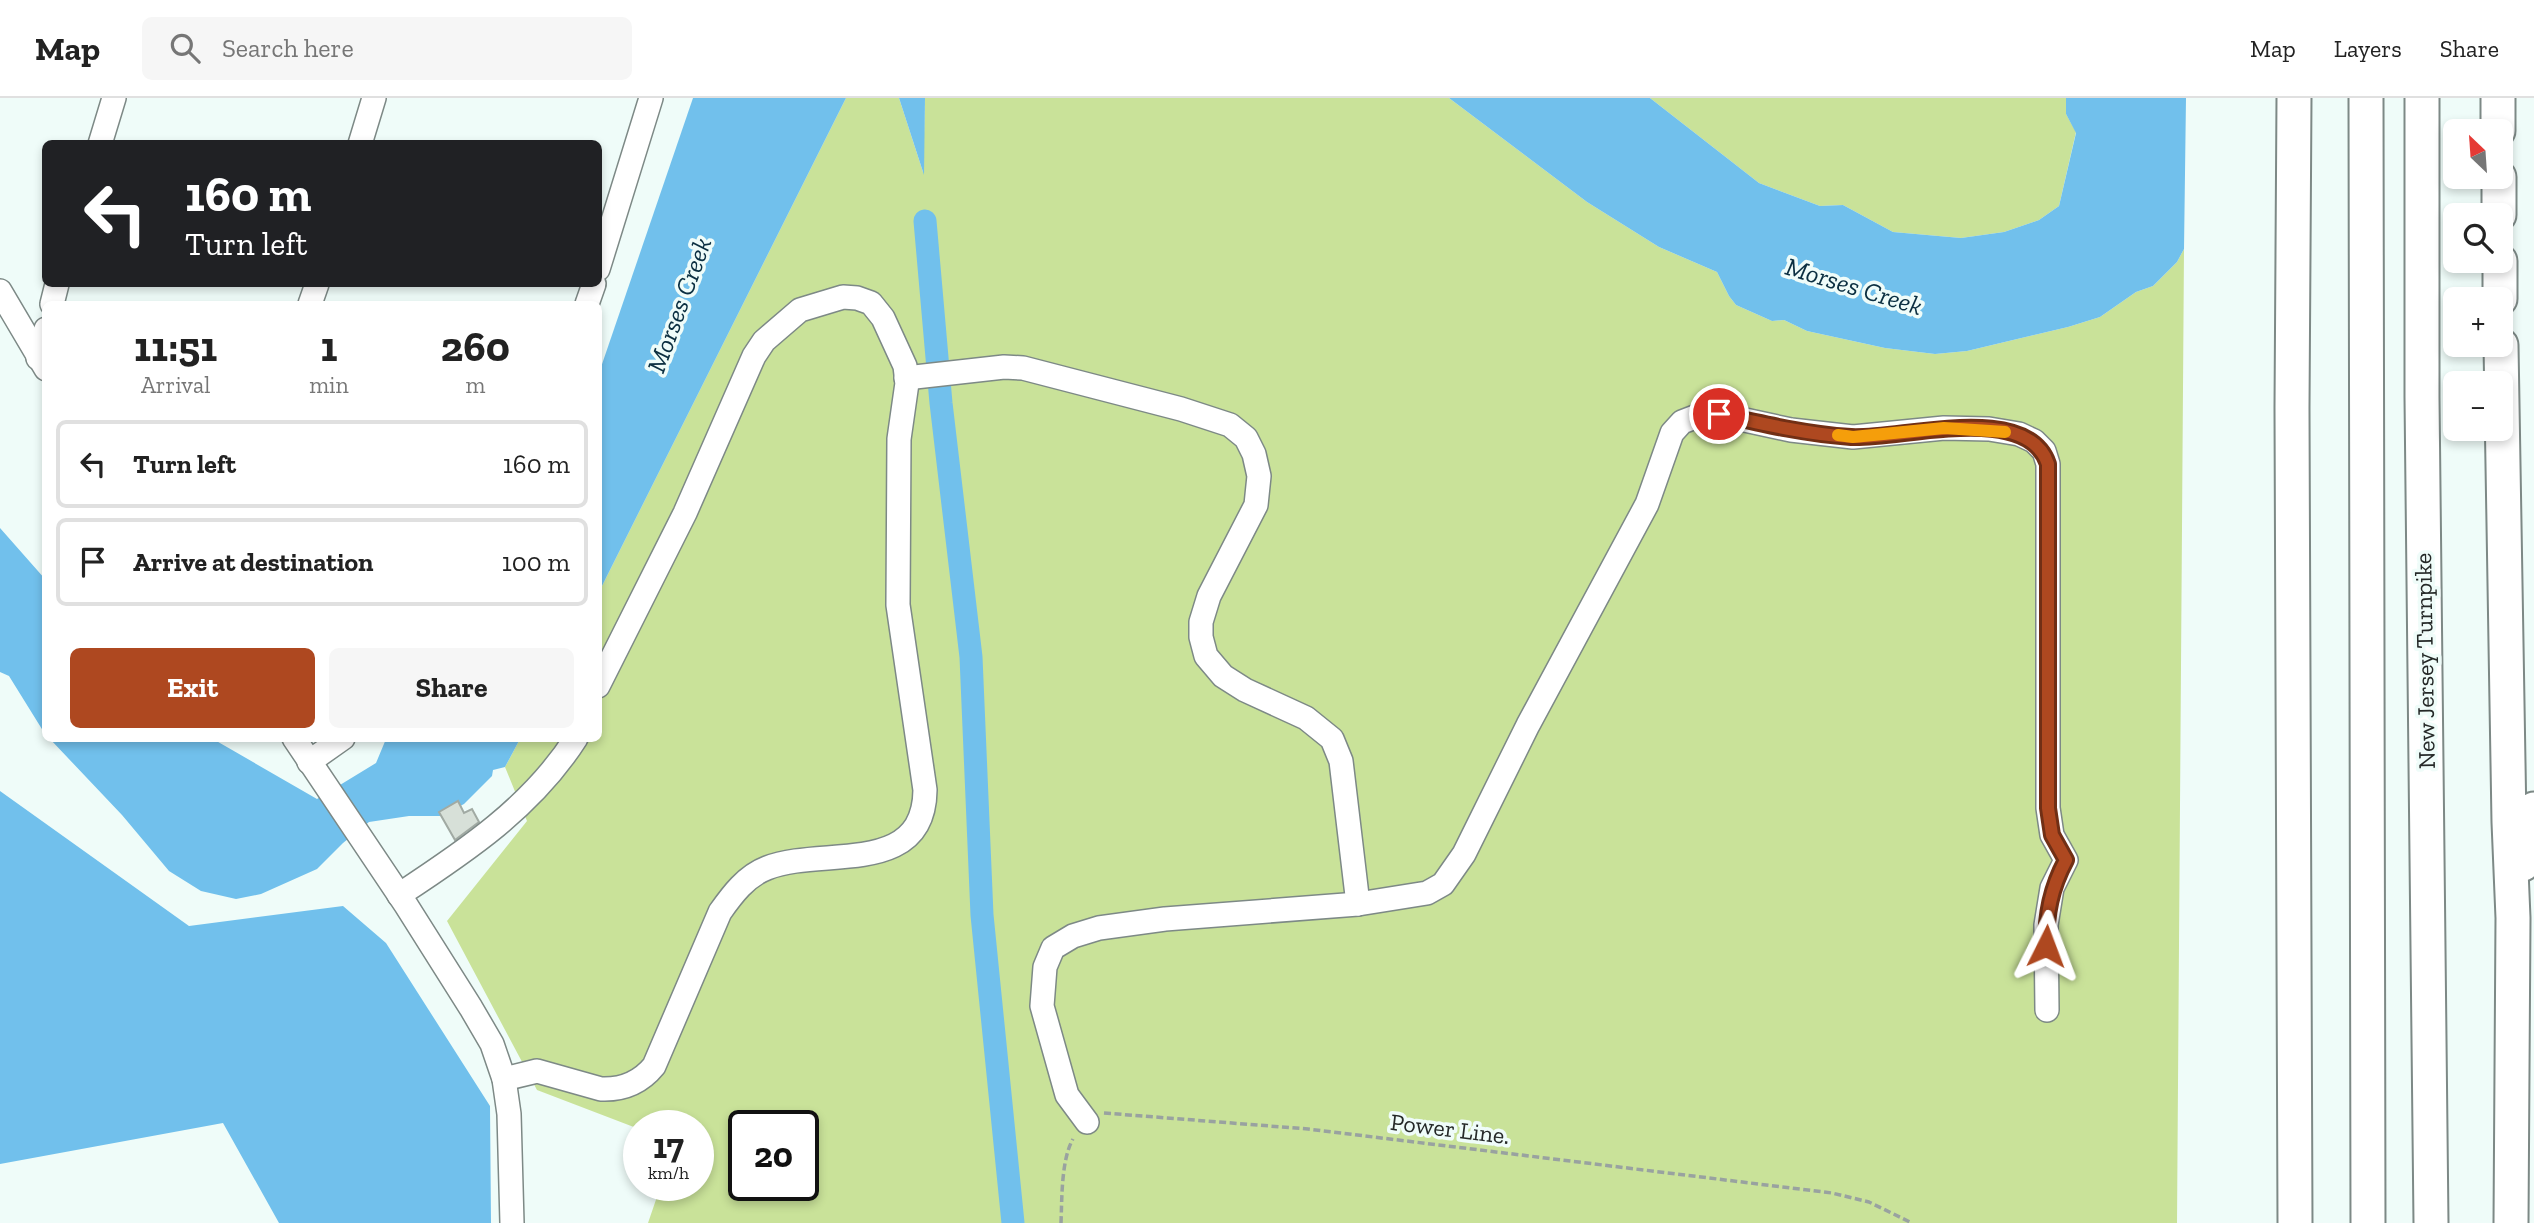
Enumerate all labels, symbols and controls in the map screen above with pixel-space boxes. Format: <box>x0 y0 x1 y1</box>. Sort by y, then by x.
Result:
search box <box>142 17 632 80</box>
text: Map <box>35 29 100 68</box>
icon: search <box>166 29 204 67</box>
text: Search here <box>222 32 354 64</box>
text: Map <box>2250 34 2296 63</box>
text: Layers <box>2334 34 2402 63</box>
text: Share <box>2440 34 2499 63</box>
north arrow <box>2443 119 2513 189</box>
map controls <box>2443 119 2513 441</box>
text: 160 m <box>185 165 311 224</box>
icon: left <box>70 168 161 259</box>
button: search <box>2443 203 2513 273</box>
text: Turn left <box>185 225 307 263</box>
water label: Morses Creek <box>640 233 718 377</box>
water label: Morses Creek <box>1782 250 1926 322</box>
button: + <box>2443 287 2513 357</box>
text: 11:51 <box>134 321 217 372</box>
text: 1 <box>321 321 337 372</box>
text: 260 <box>441 321 510 372</box>
text: Arrival <box>141 371 210 399</box>
text: min <box>309 371 349 399</box>
text: m <box>465 371 485 399</box>
button: − <box>2443 371 2513 441</box>
pin <box>1689 384 1749 444</box>
icon: arrive <box>1700 395 1738 433</box>
icon: left <box>74 445 112 483</box>
text: Turn left <box>133 448 236 480</box>
text: 160 m <box>503 448 570 480</box>
icon: arrive <box>74 543 112 581</box>
text: Arrive at destination <box>133 546 373 578</box>
text: 100 m <box>502 546 570 578</box>
street label: New Jersey Turnpike <box>2408 553 2441 769</box>
button: Exit <box>70 648 315 728</box>
button: Share <box>329 648 574 728</box>
position arrow <box>2009 909 2083 983</box>
street label: Power Line. <box>1389 1107 1511 1150</box>
speed limit sign: 20 <box>728 1110 819 1201</box>
text: 17 <box>653 1125 684 1167</box>
text: km/h <box>648 1162 689 1184</box>

